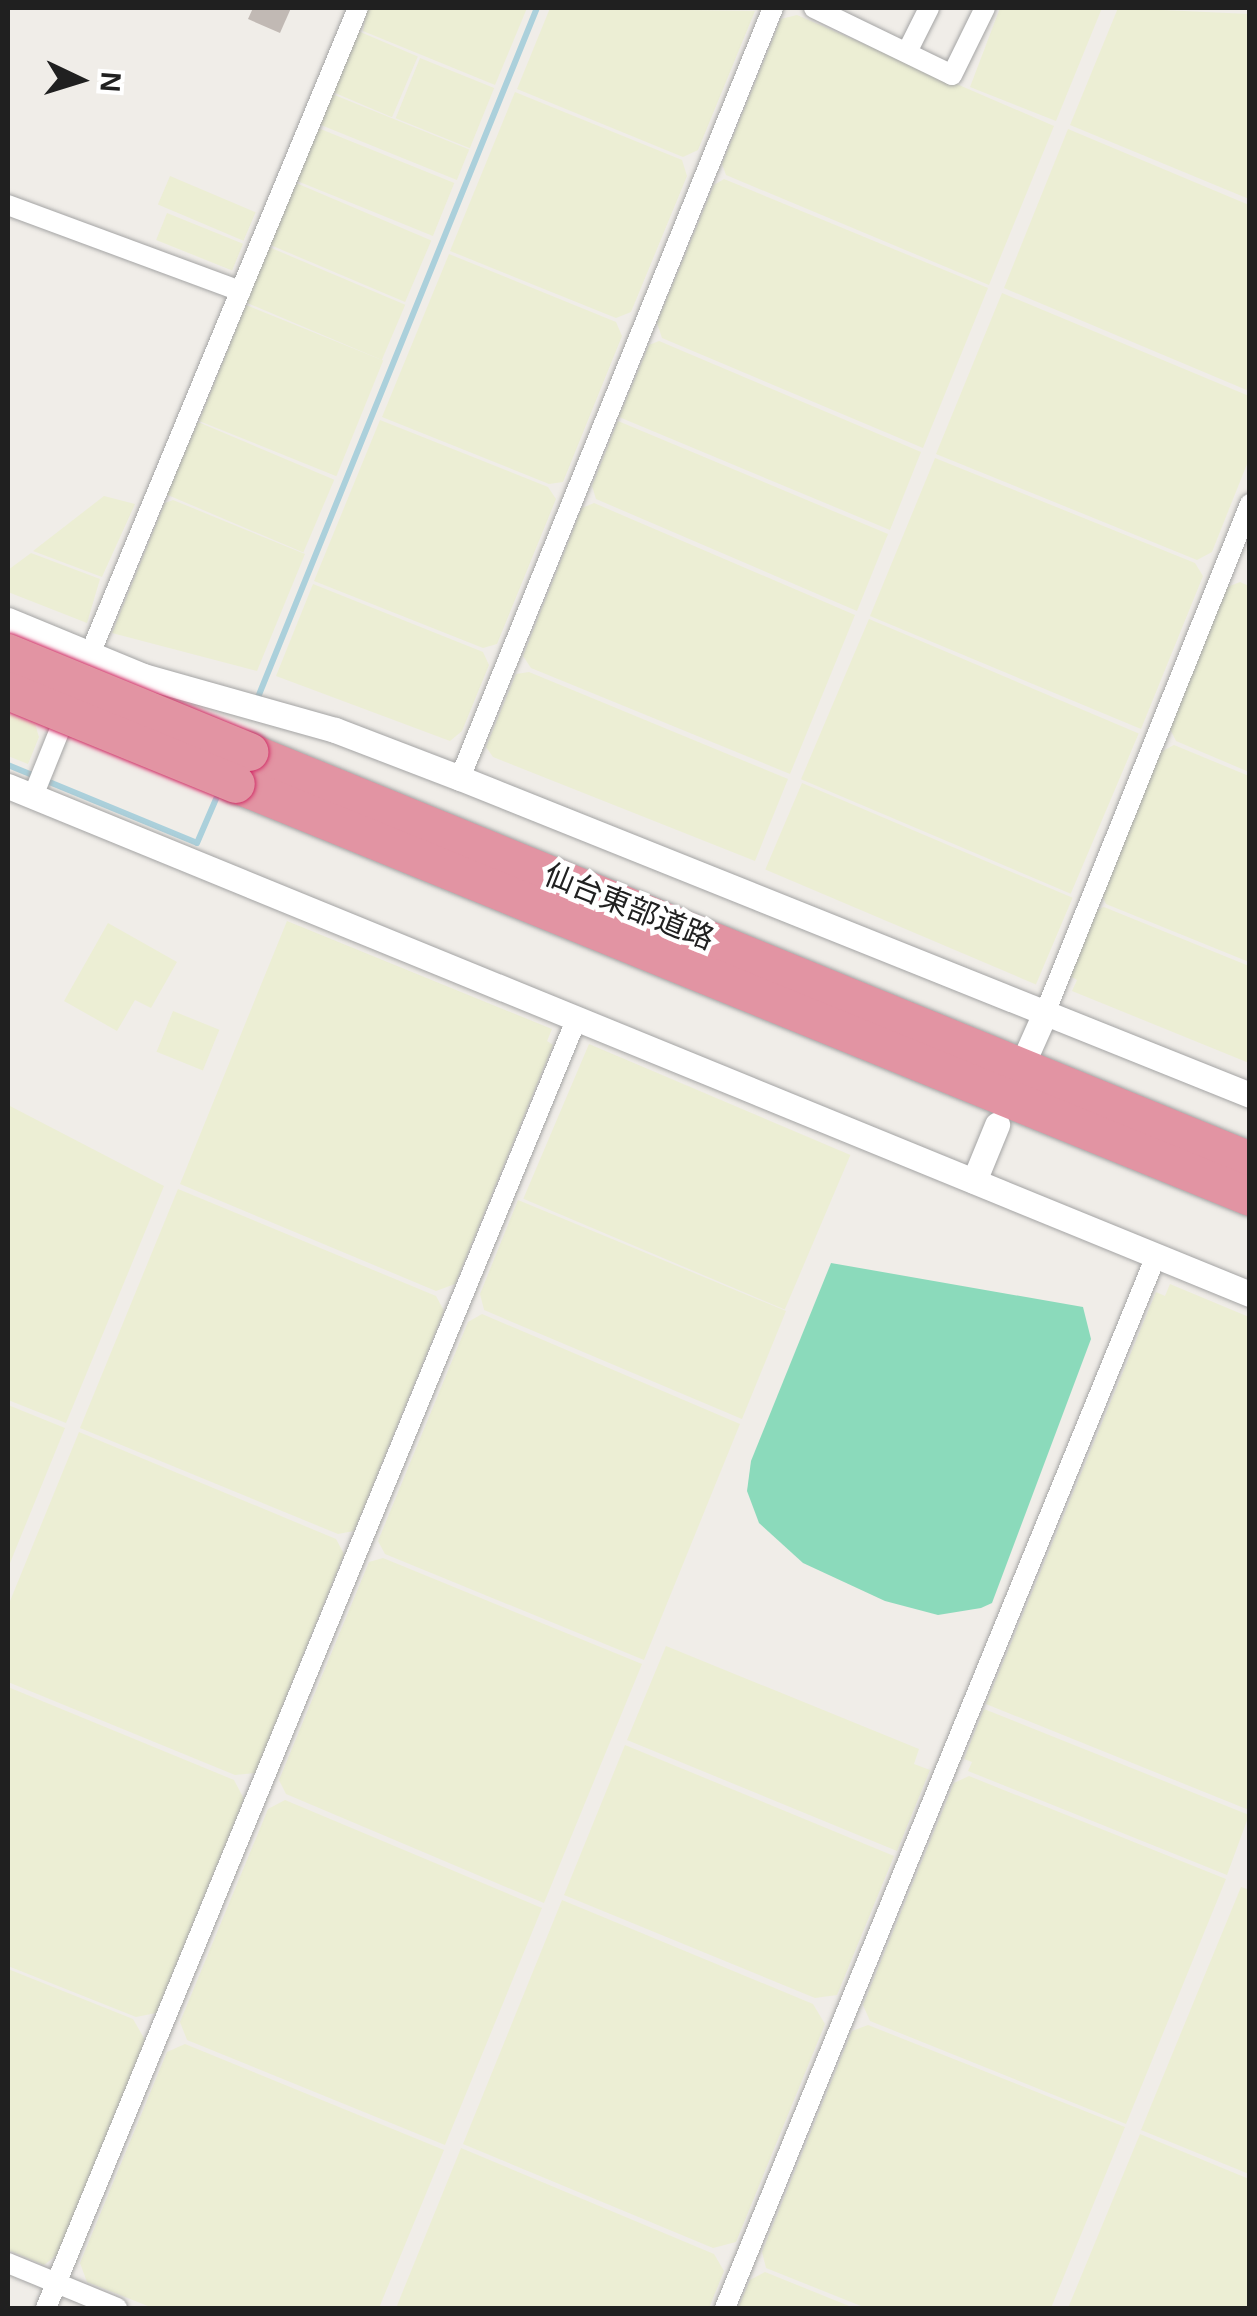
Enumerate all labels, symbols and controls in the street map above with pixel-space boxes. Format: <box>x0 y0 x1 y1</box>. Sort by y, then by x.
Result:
north arrow <box>30 30 130 130</box>
text: N <box>94 71 127 93</box>
street label: 仙台東部道路 <box>539 857 719 957</box>

